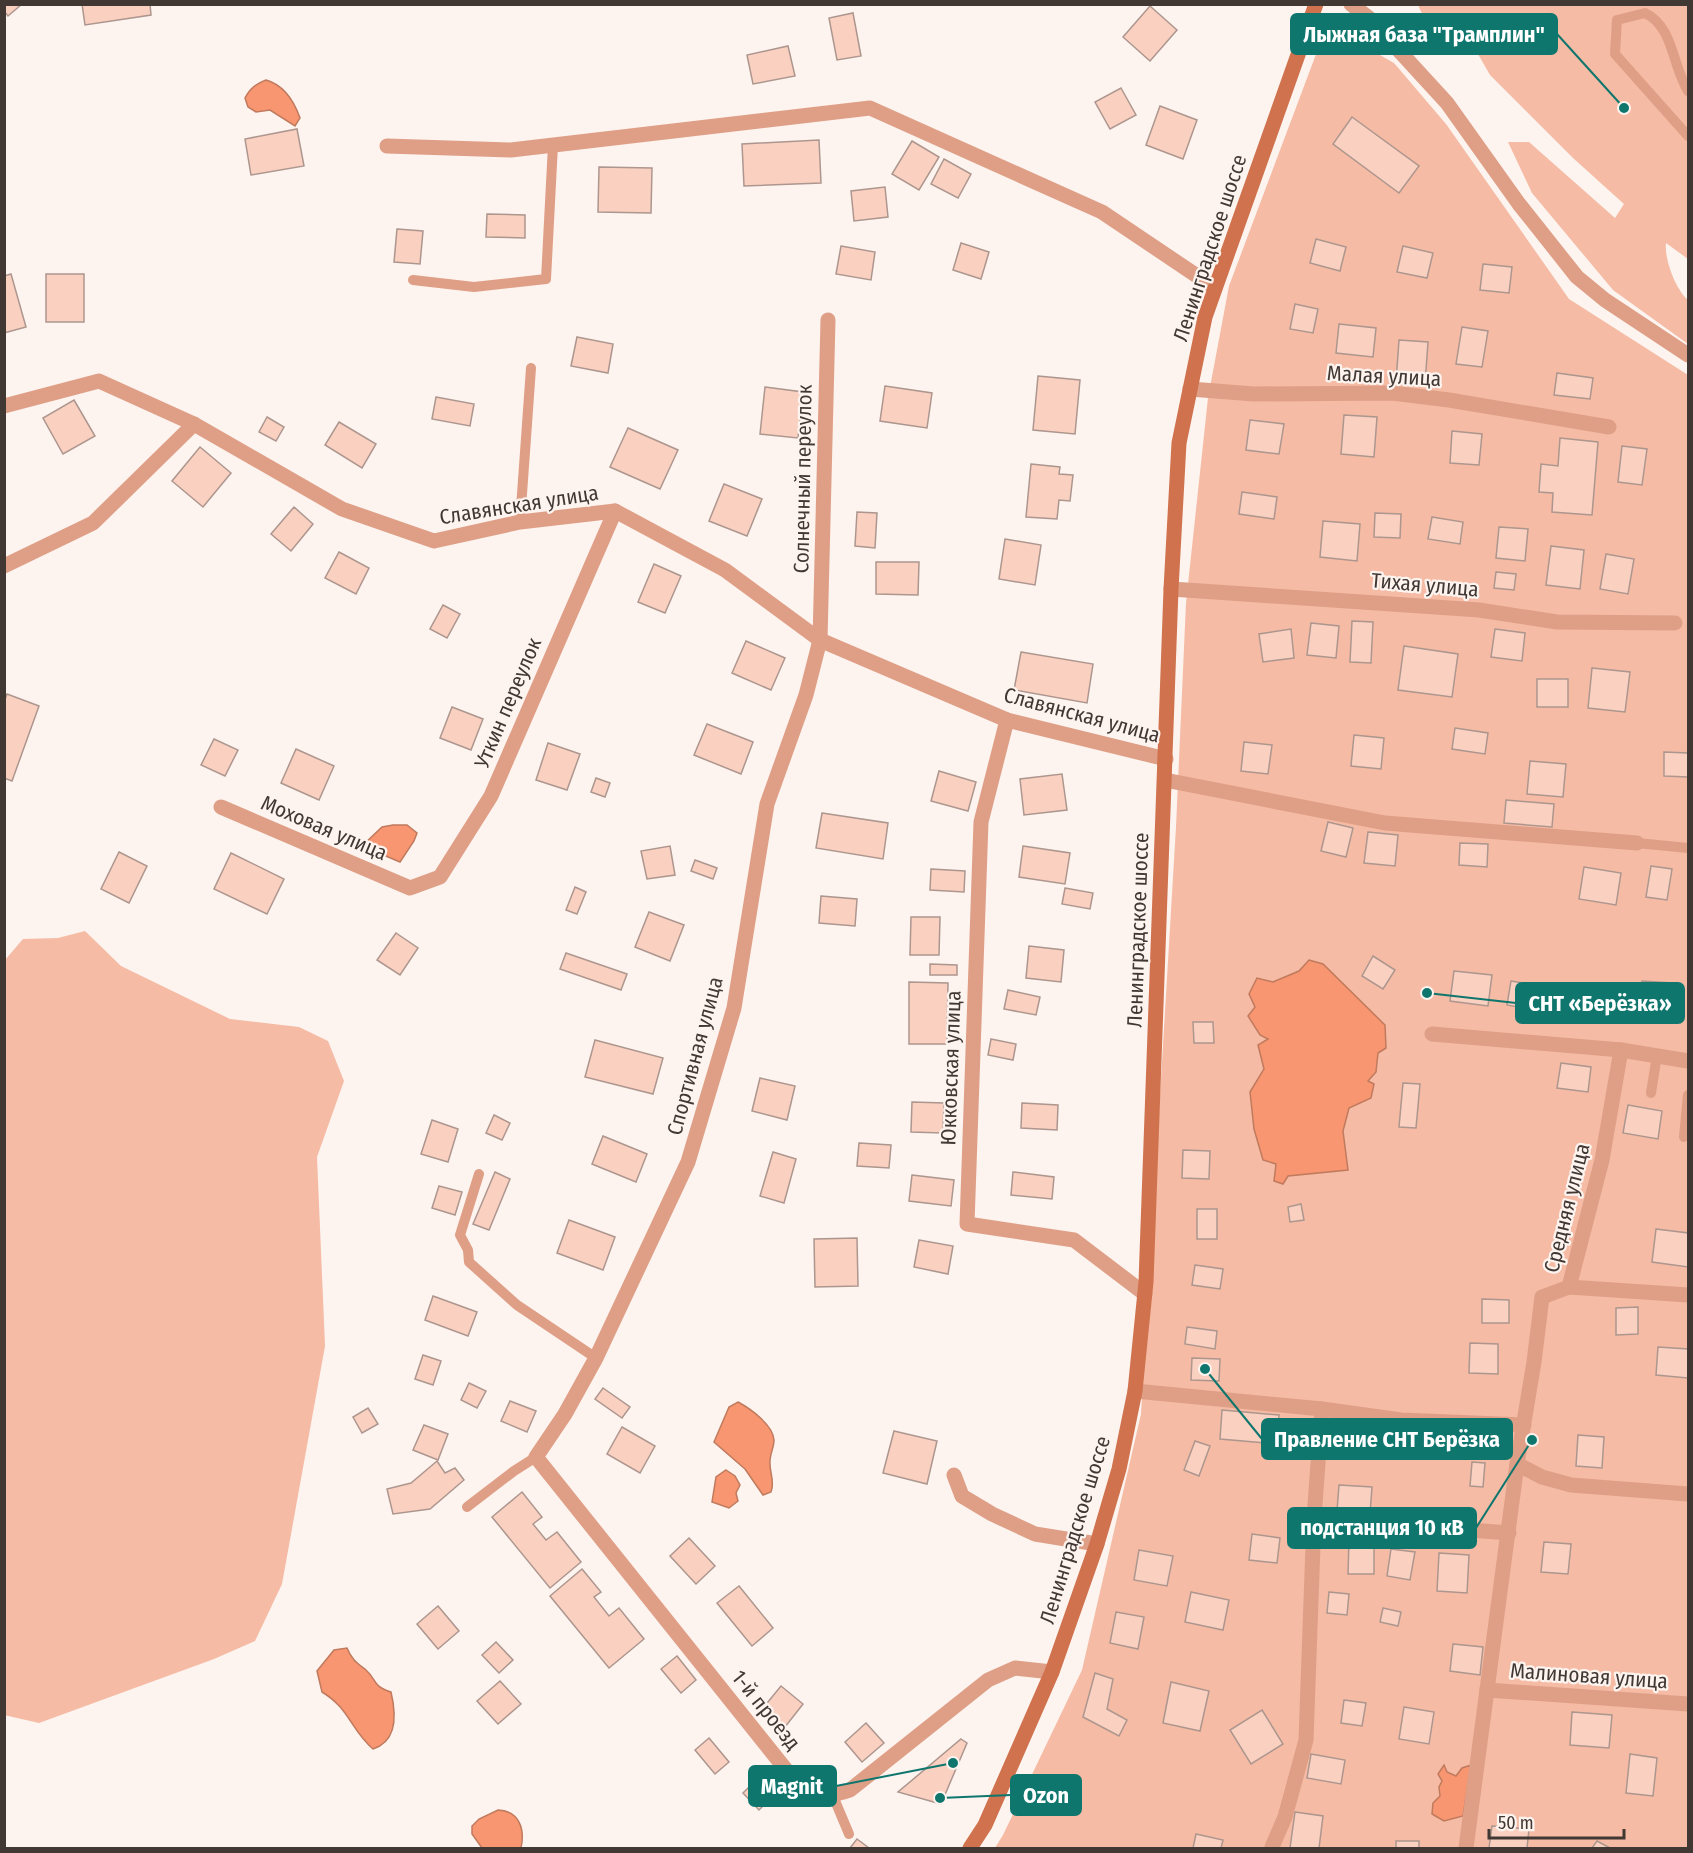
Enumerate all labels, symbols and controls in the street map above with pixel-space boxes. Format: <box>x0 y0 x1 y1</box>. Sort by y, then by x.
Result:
callout: Лыжная база "Трамплин" <box>1291 14 1557 54</box>
text: Лыжная база "Трамплин" <box>1303 21 1545 48</box>
street label: Ленинградское шоссе <box>1168 151 1252 345</box>
street label: Малая улица <box>1326 360 1442 392</box>
street label: Солнечный переулок <box>788 384 818 574</box>
street label: Славянская улица <box>438 480 600 530</box>
street label: Тихая улица <box>1370 567 1480 603</box>
street label: Уткин переулок <box>468 634 547 773</box>
street label: Славянская улица <box>1001 682 1163 748</box>
street label: Моховая улица <box>257 790 391 866</box>
street label: Ленинградское шоссе <box>1122 832 1154 1028</box>
street label: Спортивная улица <box>661 974 729 1138</box>
callout: СНТ «Берёзка» <box>1516 983 1684 1023</box>
street label: Юкковская улица <box>935 990 967 1146</box>
text: СНТ «Берёзка» <box>1528 990 1672 1017</box>
street label: Средняя улица <box>1538 1141 1596 1275</box>
callout: Правление СНТ Берёзка <box>1262 1419 1512 1459</box>
text: Правление СНТ Берёзка <box>1274 1426 1500 1453</box>
street label: Ленинградское шоссе <box>1034 1433 1116 1627</box>
callout: подстанция 10 кВ <box>1288 1508 1476 1548</box>
text: подстанция 10 кВ <box>1300 1514 1464 1541</box>
street label: Малиновая улица <box>1509 1658 1669 1694</box>
street label: 1-й проезд <box>726 1665 806 1755</box>
callout: Magnit <box>749 1766 836 1806</box>
text: Magnit <box>761 1773 823 1800</box>
callout: Ozon <box>1011 1775 1081 1815</box>
text: Ozon <box>1023 1782 1069 1809</box>
scale bar <box>1489 1802 1624 1840</box>
text: 50 m <box>1498 1812 1534 1834</box>

